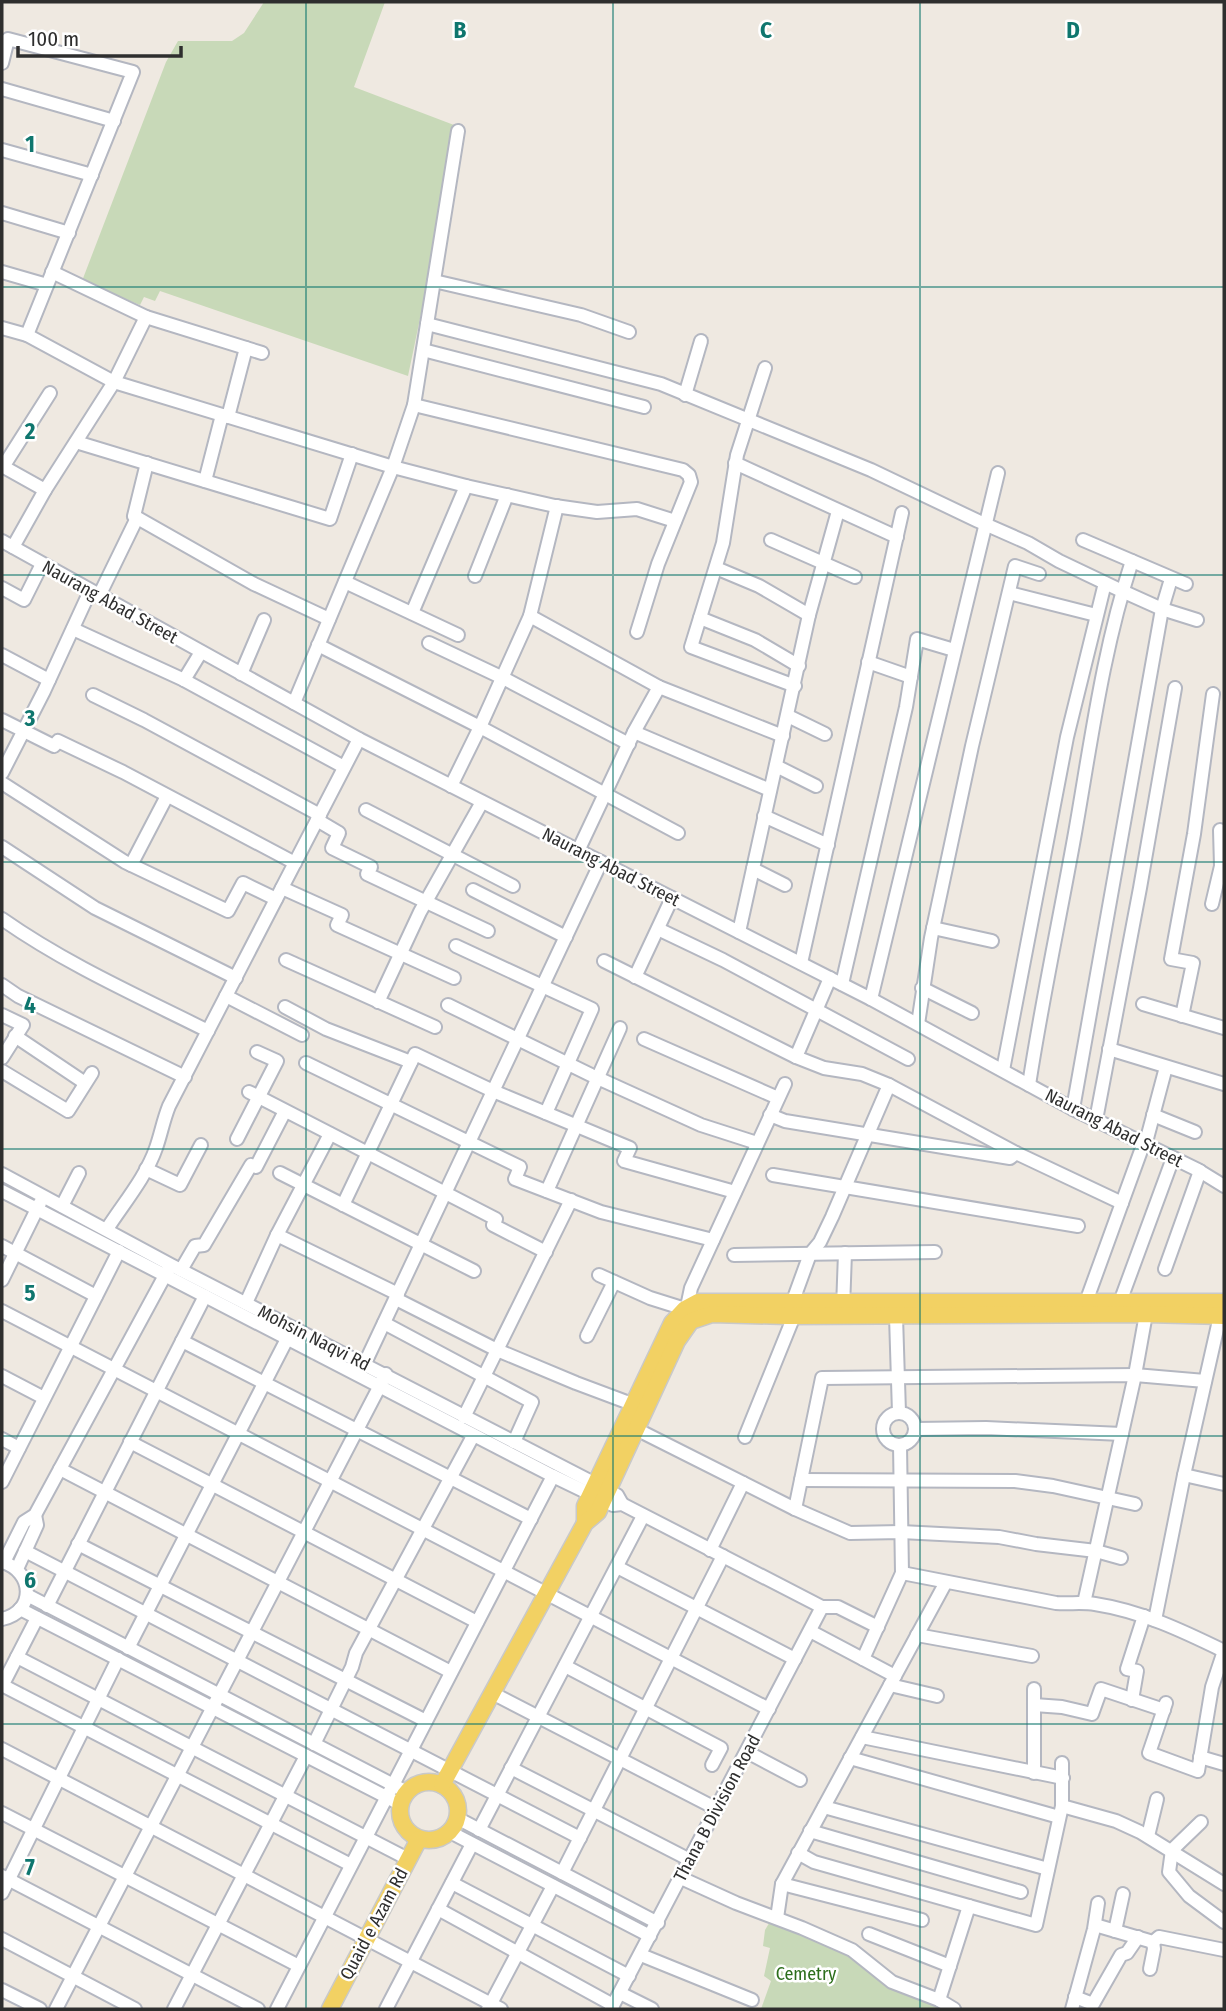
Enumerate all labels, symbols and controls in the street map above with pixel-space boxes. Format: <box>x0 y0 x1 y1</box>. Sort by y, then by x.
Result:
scale bar <box>18 14 180 58</box>
text: B <box>454 16 467 44</box>
text: C <box>760 16 772 44</box>
text: D <box>1066 16 1080 44</box>
text: 100 m <box>28 26 79 52</box>
text: 1 <box>25 130 35 158</box>
text: 2 <box>24 417 36 445</box>
street label: Naurang Abad Street <box>38 556 182 648</box>
text: 3 <box>24 704 36 732</box>
street label: Naurang Abad Street <box>538 823 684 911</box>
text: 4 <box>24 991 36 1019</box>
street label: Naurang Abad Street <box>1041 1084 1187 1172</box>
text: 5 <box>24 1279 36 1307</box>
street label: Mohsin Naqvi Rd <box>254 1300 374 1376</box>
text: 6 <box>24 1566 36 1594</box>
street label: Thana B Division Road <box>669 1731 765 1885</box>
text: 7 <box>25 1853 35 1881</box>
street label: Quaid e Azam Rd <box>335 1864 413 1984</box>
park label: Cemetry <box>776 1963 836 1985</box>

